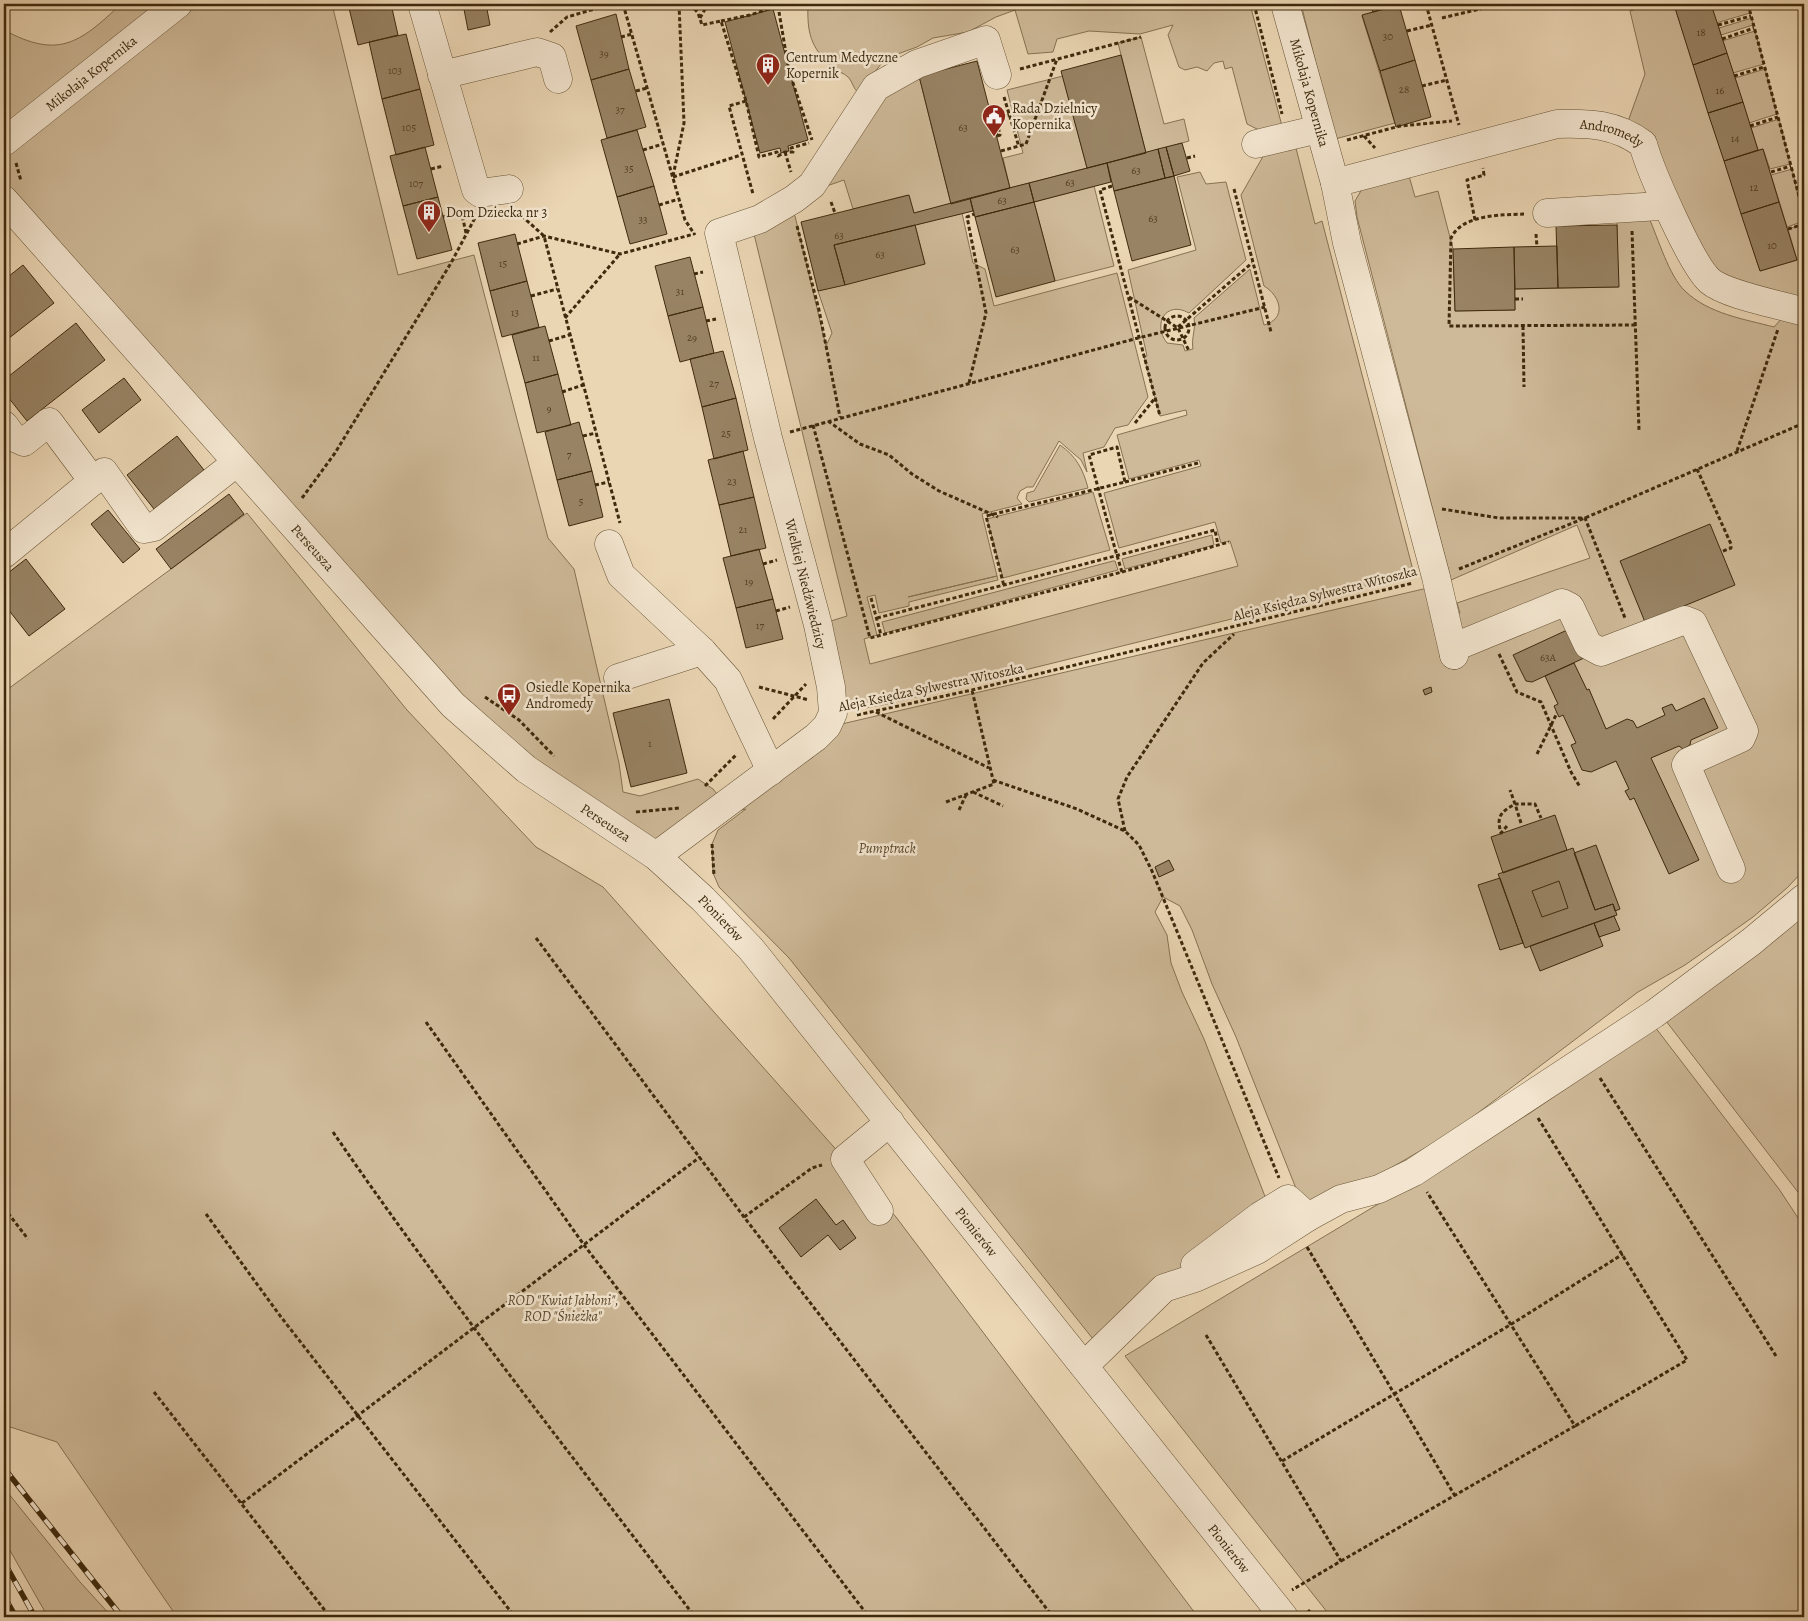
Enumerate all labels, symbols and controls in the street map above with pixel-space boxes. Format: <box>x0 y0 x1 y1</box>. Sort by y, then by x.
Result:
house number: 18 <box>1696 25 1706 40</box>
house number: 30 <box>1383 29 1393 44</box>
street label: Mikołaja Kopernika <box>42 31 141 116</box>
street label: Mikołaja Kopernika <box>1285 36 1334 150</box>
house number: 39 <box>599 46 609 61</box>
place label: Centrum Medyczne Kopernik <box>786 48 898 83</box>
building icon: Centrum Medyczne Kopernik <box>755 52 781 86</box>
house number: 103 <box>388 63 402 78</box>
house number: 28 <box>1399 82 1409 97</box>
house number: 16 <box>1716 83 1724 98</box>
place label: Rada Dzielnicy Kopernika <box>1012 99 1098 134</box>
house number: 37 <box>615 102 625 117</box>
public building icon: Rada Dzielnicy Kopernika <box>981 103 1007 137</box>
street label: Andromedy <box>1578 115 1648 152</box>
house number: 105 <box>402 120 416 135</box>
house number: 63 <box>958 120 968 135</box>
house number: 14 <box>1731 131 1739 146</box>
house number: 35 <box>624 161 634 176</box>
house number: 63 <box>1131 163 1141 178</box>
house number: 63 <box>1065 175 1075 190</box>
house number: 107 <box>409 176 423 191</box>
house number: 12 <box>1750 180 1759 195</box>
house number: 63 <box>997 193 1007 208</box>
building icon: Dom Dziecka nr 3 <box>416 199 442 233</box>
place label: Dom Dziecka nr 3 <box>446 203 547 222</box>
house number: 63 <box>1148 211 1158 226</box>
house number: 33 <box>638 212 648 227</box>
house number: 63 <box>834 228 844 243</box>
house number: 10 <box>1767 238 1777 253</box>
house number: 63 <box>1010 242 1020 257</box>
house number: 63 <box>875 247 885 262</box>
house number: 15 <box>499 256 508 271</box>
house number: 31 <box>676 284 684 299</box>
house number: 13 <box>511 305 519 320</box>
house number: 29 <box>687 330 697 345</box>
house number: 11 <box>532 350 540 365</box>
house number: 27 <box>709 376 719 391</box>
house number: 9 <box>546 401 552 416</box>
house number: 25 <box>721 426 731 441</box>
house number: 7 <box>567 447 572 462</box>
house number: 23 <box>727 474 737 489</box>
house number: 5 <box>579 494 584 509</box>
street label: Wielkiej Niedźwiedzicy <box>780 516 831 652</box>
street label: Perseusza <box>287 520 339 576</box>
house number: 21 <box>739 522 748 537</box>
street label: Aleja Księdza Sylwestra Witoszka <box>1230 561 1420 626</box>
house number: 19 <box>745 574 753 589</box>
house number: 17 <box>756 618 765 633</box>
house number: 63A <box>1540 650 1557 665</box>
street label: Aleja Księdza Sylwestra Witoszka <box>836 658 1026 717</box>
place label: Osiedle Kopernika Andromedy <box>525 678 631 713</box>
bus stop icon: Osiedle Kopernika Andromedy <box>496 682 522 716</box>
house number: 1 <box>648 736 652 751</box>
street label: Perseusza <box>577 799 635 847</box>
park label: Pumptrack <box>858 839 916 858</box>
street label: Pionierów <box>694 891 748 946</box>
street label: Pionierów <box>951 1203 1002 1261</box>
park label: ROD "Kwiat Jabłoni", ROD "Śnieżka" <box>508 1291 618 1326</box>
street label: Pionierów <box>1203 1520 1255 1577</box>

